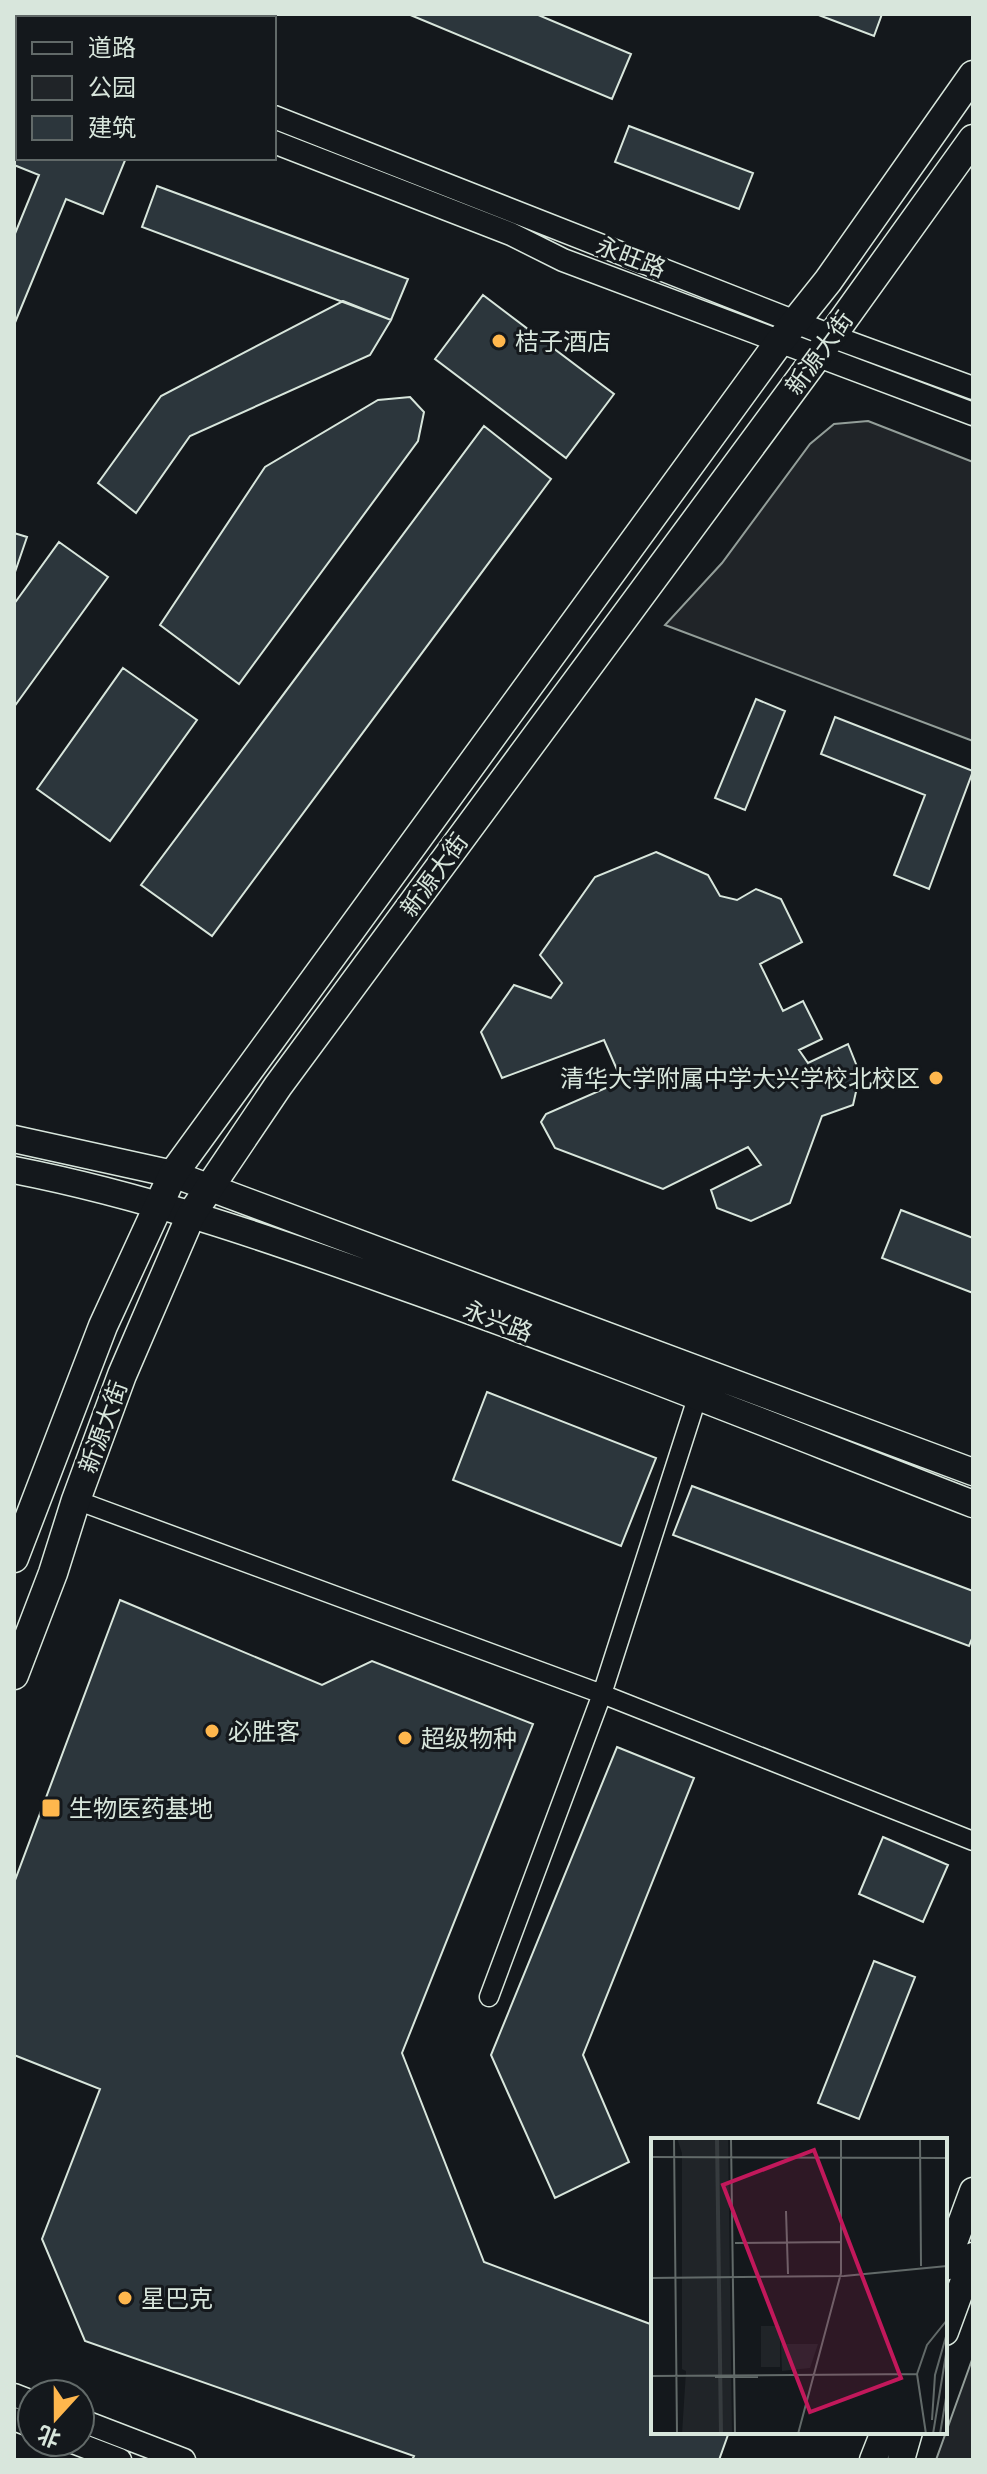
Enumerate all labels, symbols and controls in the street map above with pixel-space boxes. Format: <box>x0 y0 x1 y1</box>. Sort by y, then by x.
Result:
legend <box>16 16 276 160</box>
text: 道路 <box>88 34 136 61</box>
text: 公园 <box>88 74 136 101</box>
text: 建筑 <box>88 114 136 141</box>
street label: 永旺路 <box>593 231 669 283</box>
street label: 新源大街 <box>780 306 858 400</box>
place label: 桔子酒店 <box>515 328 611 355</box>
marker: 桔子酒店 <box>490 332 508 350</box>
street label: 新源大街 <box>395 828 473 922</box>
place label: 清华大学附属中学大兴学校北校区 <box>560 1065 920 1092</box>
marker: 清华大学附属中学大兴学校北校区 <box>927 1069 945 1087</box>
street label: 永兴路 <box>460 1295 536 1347</box>
street label: 新源大街 <box>74 1377 132 1477</box>
place label: 必胜客 <box>228 1718 300 1745</box>
marker: 必胜客 <box>203 1722 221 1740</box>
place label: 超级物种 <box>421 1725 517 1752</box>
marker: 超级物种 <box>396 1729 414 1747</box>
place label: 生物医药基地 <box>69 1795 213 1822</box>
marker: 生物医药基地 <box>40 1797 62 1819</box>
inset map <box>651 2138 947 2434</box>
place label: 星巴克 <box>141 2285 213 2312</box>
marker: 星巴克 <box>116 2289 134 2307</box>
north arrow <box>16 2378 96 2458</box>
text: 北 <box>34 2422 63 2453</box>

